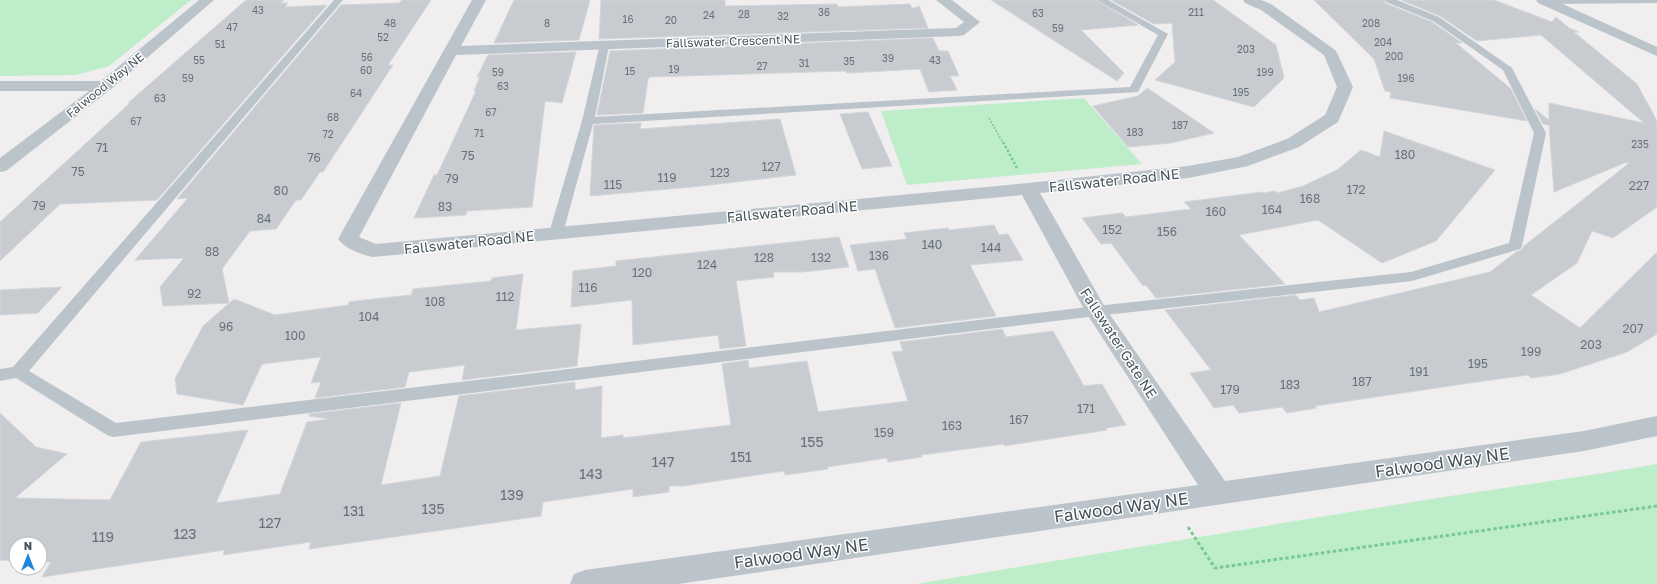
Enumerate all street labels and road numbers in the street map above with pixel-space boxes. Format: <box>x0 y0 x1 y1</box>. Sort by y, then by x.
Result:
street label: Fallswater Crescent NE <box>666 31 800 51</box>
street label: Falwood Way NE <box>63 49 147 121</box>
street label: Fallswater Road NE <box>1048 165 1180 195</box>
street label: Fallswater Road NE <box>726 197 858 225</box>
street label: Fallswater Road NE <box>403 227 535 257</box>
street label: Fallswater Gate NE <box>1077 285 1161 401</box>
street label: Falwood Way NE <box>1374 442 1510 482</box>
street label: Falwood Way NE <box>1053 487 1189 527</box>
street label: Falwood Way NE <box>733 533 869 573</box>

